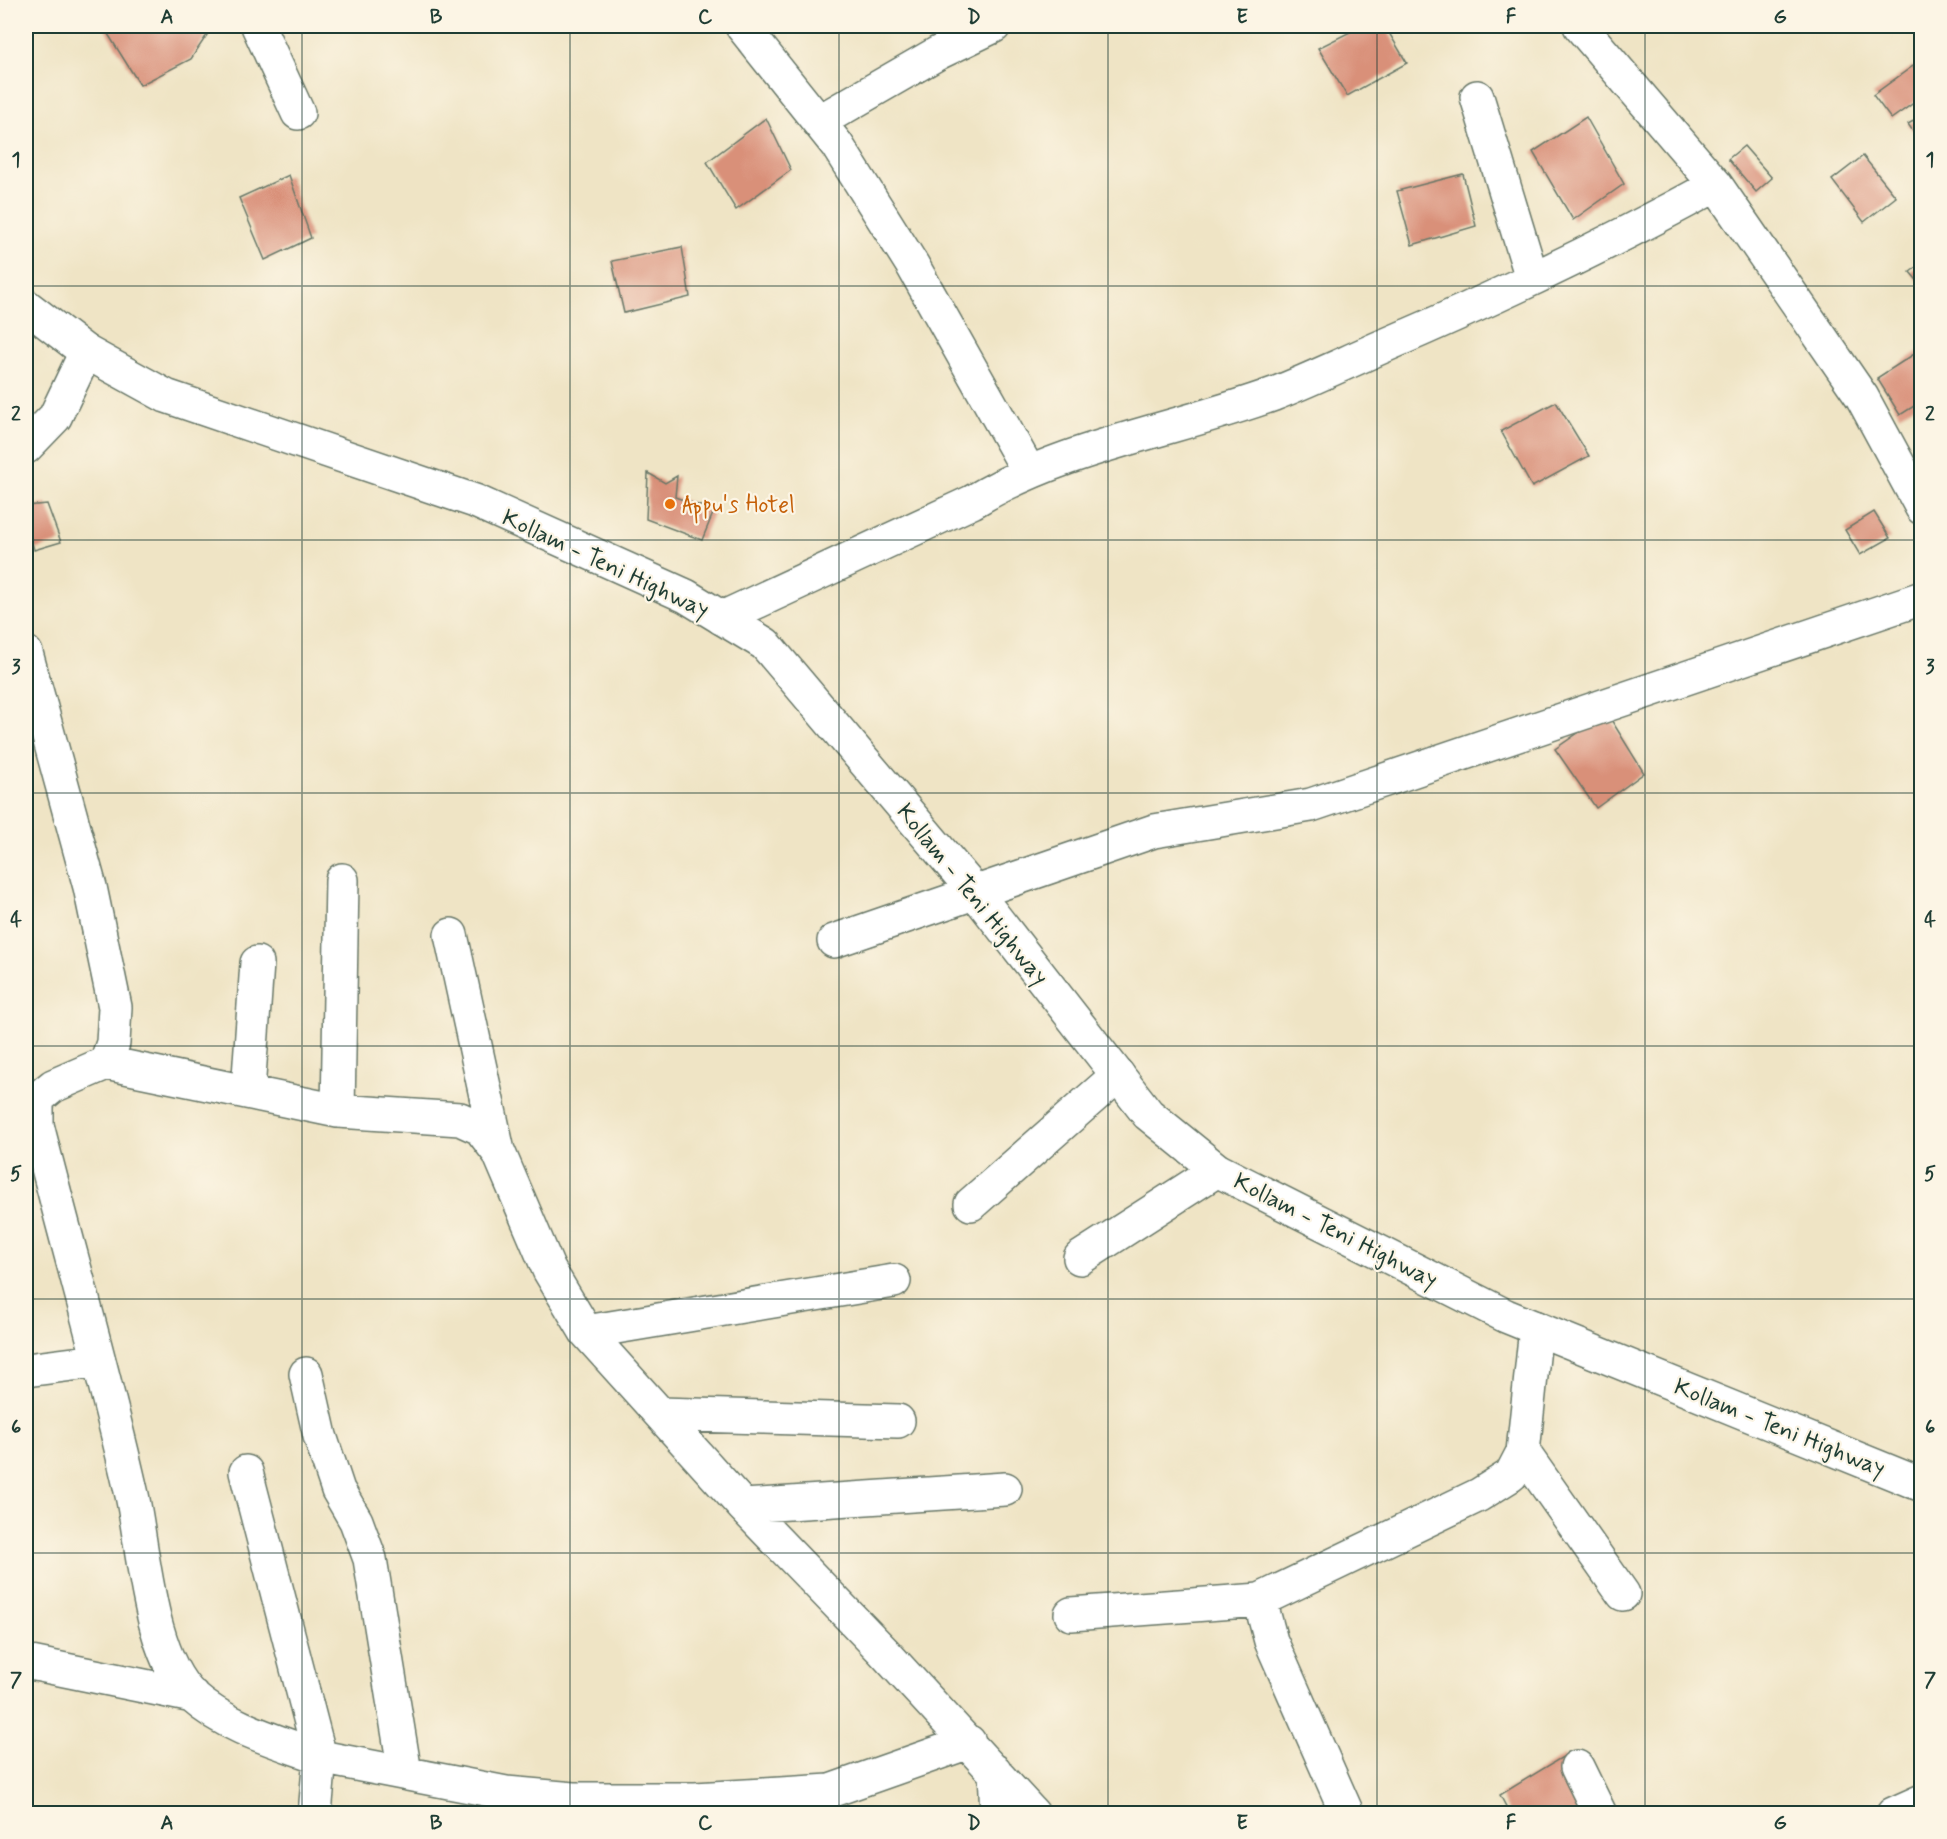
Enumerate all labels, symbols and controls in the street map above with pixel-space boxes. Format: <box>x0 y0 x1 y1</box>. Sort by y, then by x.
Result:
text: A <box>160 4 174 31</box>
text: B <box>430 4 443 31</box>
text: C <box>698 4 713 31</box>
text: D <box>967 4 981 31</box>
text: E <box>1236 4 1248 31</box>
text: F <box>1506 4 1517 31</box>
text: G <box>1773 4 1787 31</box>
text: 1 <box>12 147 20 174</box>
text: 1 <box>1926 147 1934 174</box>
text: 2 <box>11 401 21 428</box>
text: 2 <box>1925 401 1935 428</box>
place label: Appu's Hotel <box>682 490 795 524</box>
marker: Appu's Hotel <box>663 497 677 511</box>
street label: Kollam - Teni Highway <box>497 503 714 626</box>
text: 3 <box>11 654 21 681</box>
text: 3 <box>1925 654 1935 681</box>
street label: Kollam - Teni Highway <box>889 798 1055 992</box>
text: 4 <box>10 907 22 934</box>
text: 4 <box>1924 907 1936 934</box>
text: 5 <box>10 1161 22 1188</box>
text: 5 <box>1924 1161 1936 1188</box>
street label: Kollam - Teni Highway <box>1228 1166 1443 1296</box>
street label: Kollam - Teni Highway <box>1669 1372 1890 1485</box>
text: 6 <box>11 1414 21 1441</box>
text: 6 <box>1925 1414 1935 1441</box>
text: 7 <box>10 1667 22 1694</box>
text: 7 <box>1924 1667 1936 1694</box>
text: A <box>160 1810 174 1837</box>
text: B <box>430 1810 443 1837</box>
text: C <box>698 1810 713 1837</box>
text: D <box>967 1810 981 1837</box>
text: E <box>1236 1810 1248 1837</box>
text: F <box>1506 1810 1517 1837</box>
text: G <box>1773 1810 1787 1837</box>

